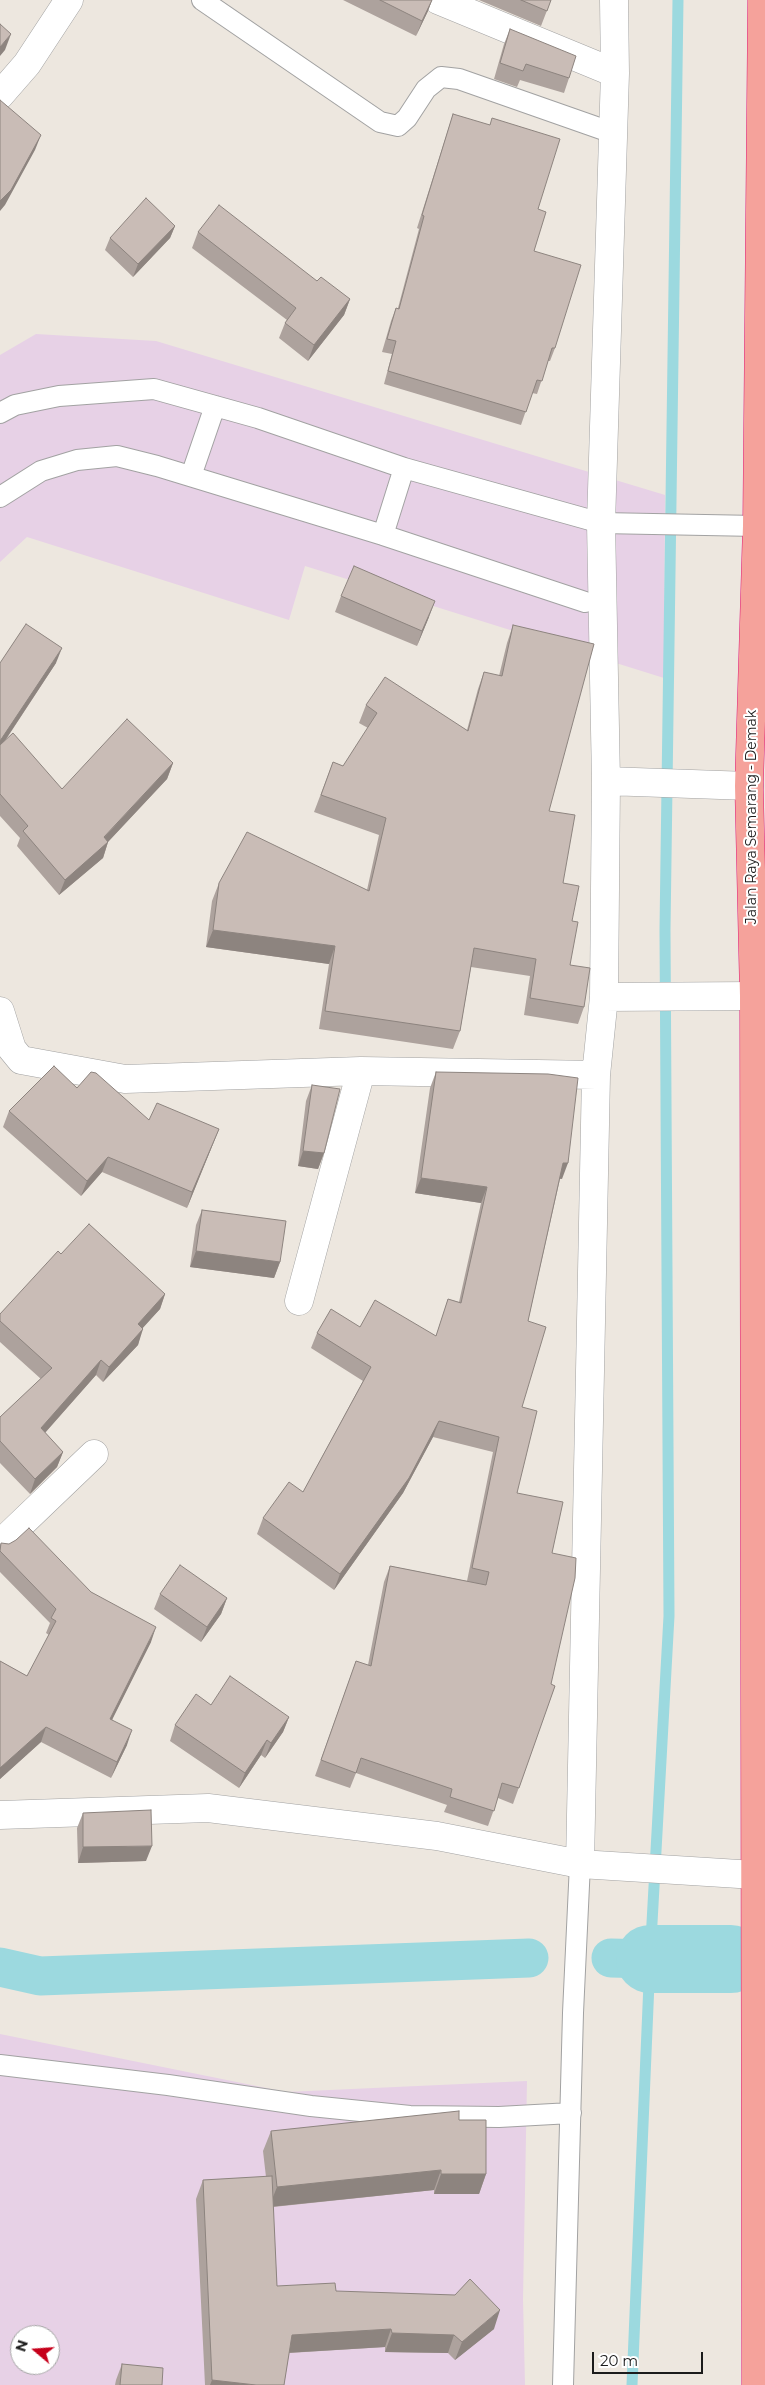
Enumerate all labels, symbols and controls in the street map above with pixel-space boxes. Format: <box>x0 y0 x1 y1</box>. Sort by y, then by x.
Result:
street label: Jalan Raya Semarang - Demak <box>744 710 760 924</box>
north arrow <box>10 2325 60 2375</box>
text: N <box>11 2338 32 2354</box>
scale bar <box>595 2342 706 2374</box>
text: 20 m <box>600 2351 638 2370</box>

